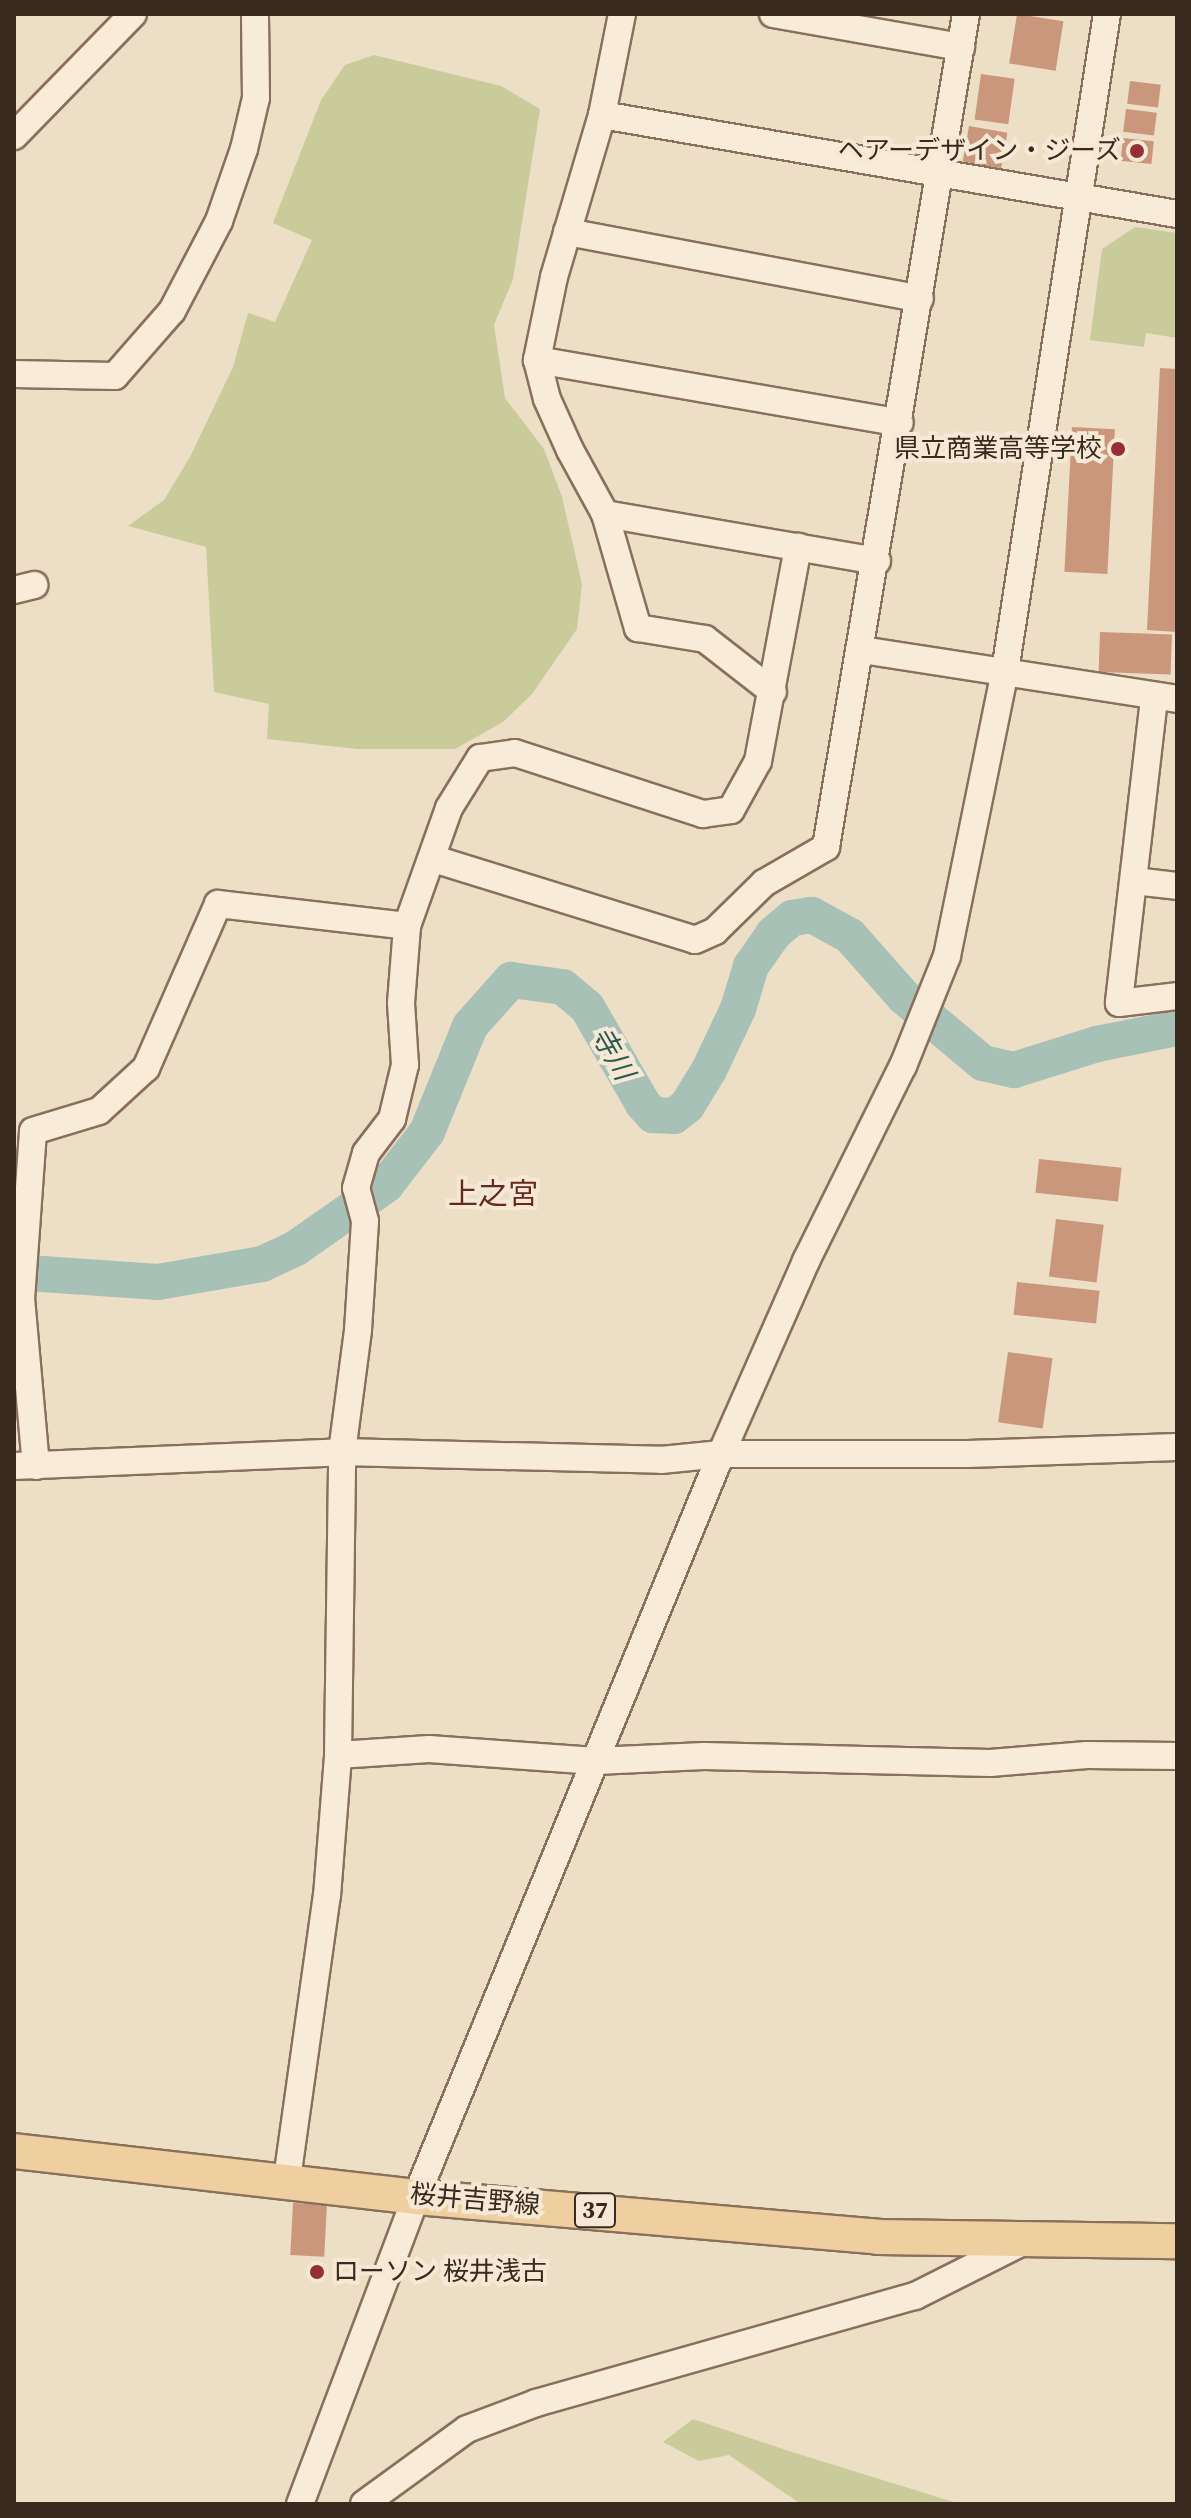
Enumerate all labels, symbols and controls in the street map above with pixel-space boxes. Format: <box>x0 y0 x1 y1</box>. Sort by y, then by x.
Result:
place label: ヘアーデザイン・ジーズ <box>837 135 1121 167</box>
marker: ヘアーデザイン・ジーズ <box>1128 142 1146 160</box>
place label: 県立商業高等学校 <box>894 433 1102 465</box>
marker: 県立商業高等学校 <box>1109 440 1127 458</box>
water label: 寺川 <box>584 1020 642 1086</box>
district label: 上之宮 <box>448 1176 538 1212</box>
street label: 桜井吉野線 <box>409 2179 541 2221</box>
road number: 37 <box>573 2190 617 2230</box>
place label: ローソン 桜井浅古 <box>333 2256 547 2288</box>
marker: ローソン 桜井浅古 <box>308 2263 326 2281</box>

